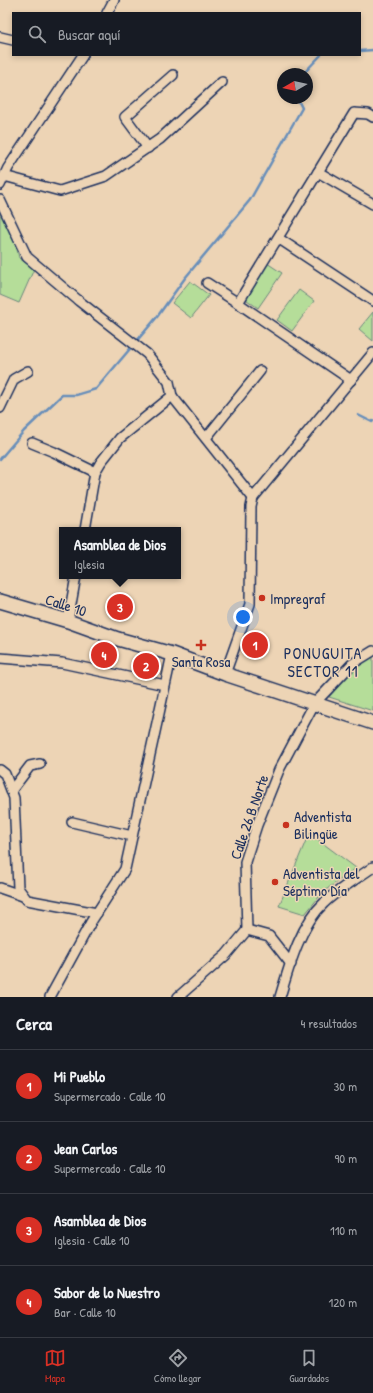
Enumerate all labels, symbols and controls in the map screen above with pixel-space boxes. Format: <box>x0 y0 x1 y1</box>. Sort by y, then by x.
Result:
search box <box>12 12 361 56</box>
icon: search <box>26 23 48 45</box>
text: Buscar aquí <box>58 24 121 45</box>
north arrow <box>277 68 313 104</box>
popup <box>59 527 181 579</box>
text: Asamblea de Dios <box>74 534 166 555</box>
text: Iglesia <box>74 555 104 573</box>
place label: Impregraf <box>270 588 326 609</box>
street label: Calle 10 <box>43 589 90 622</box>
pin: 3 <box>107 592 133 622</box>
marker: Impregraf <box>257 593 267 603</box>
your location <box>233 607 253 627</box>
pin: 1 <box>242 630 268 660</box>
marker: Santa Rosa <box>195 639 207 651</box>
pin: 4 <box>91 640 117 670</box>
district label: PONUGUITA SECTOR 11 <box>284 642 362 682</box>
pin: 2 <box>133 651 159 681</box>
place label: Santa Rosa <box>172 651 230 672</box>
street label: Calle 26 B Norte <box>225 772 273 862</box>
place label: Adventista Bilingüe <box>294 806 351 844</box>
marker: Adventista Bilingüe <box>281 820 291 830</box>
place label: Adventista del Séptimo Día <box>283 863 360 901</box>
marker: Adventista del Séptimo Día <box>270 877 280 887</box>
text: Cerca <box>16 1012 52 1035</box>
text: 4 resultados <box>300 1014 357 1032</box>
text: Mi Pueblo <box>54 1066 105 1087</box>
text: 1 <box>27 1077 31 1095</box>
text: 30 m <box>334 1077 357 1095</box>
text: Supermercado · Calle 10 <box>54 1087 166 1105</box>
text: Jean Carlos <box>54 1138 117 1159</box>
text: 2 <box>26 1149 32 1167</box>
text: 90 m <box>335 1149 357 1167</box>
text: Supermercado · Calle 10 <box>54 1159 166 1177</box>
text: Asamblea de Dios <box>54 1210 146 1231</box>
text: 3 <box>26 1221 32 1239</box>
text: 110 m <box>330 1221 357 1239</box>
text: Iglesia · Calle 10 <box>54 1231 130 1249</box>
text: Sabor de lo Nuestro <box>54 1282 160 1303</box>
text: 4 <box>27 1293 31 1311</box>
text: 120 m <box>329 1293 357 1311</box>
text: Bar · Calle 10 <box>54 1303 116 1321</box>
tab: Mapa <box>44 1347 66 1385</box>
tab: Cómo llegar <box>154 1347 201 1385</box>
tab: Guardados <box>289 1347 329 1385</box>

